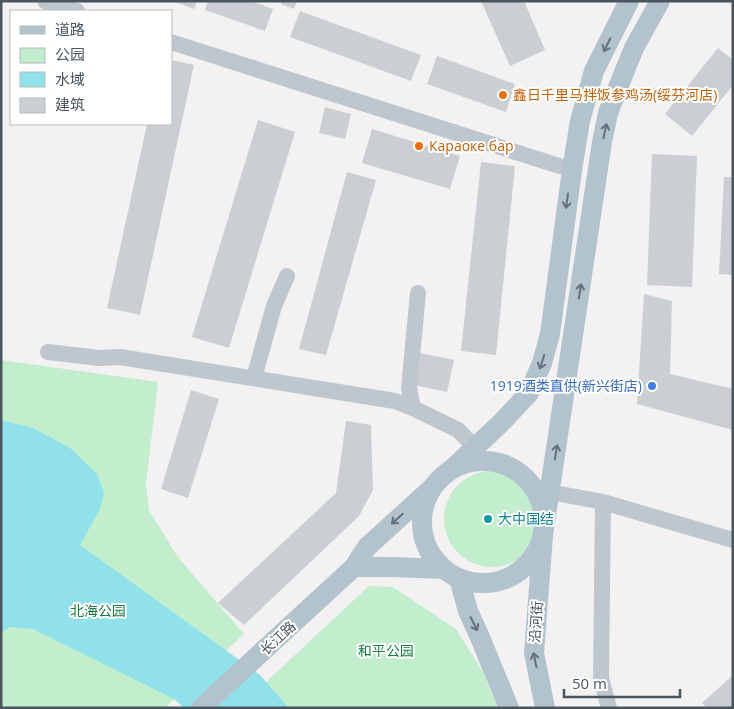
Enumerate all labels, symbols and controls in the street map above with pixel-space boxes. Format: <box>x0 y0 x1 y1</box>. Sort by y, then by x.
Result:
legend <box>10 10 172 125</box>
text: 道路 <box>55 19 85 39</box>
one-way arrow <box>602 37 611 52</box>
text: 公园 <box>55 44 85 64</box>
text: 水域 <box>55 69 85 89</box>
place label: 鑫日千里马拌饭参鸡汤(绥芬河店) <box>513 85 717 104</box>
marker: 鑫日千里马拌饭参鸡汤(绥芬河店) <box>497 89 509 101</box>
text: 建筑 <box>55 94 85 114</box>
one-way arrow <box>601 123 610 139</box>
place label: Караоке бар <box>429 136 514 155</box>
marker: Караоке бар <box>413 140 425 152</box>
one-way arrow <box>562 193 572 209</box>
one-way arrow <box>575 283 585 299</box>
one-way arrow <box>537 353 546 369</box>
place label: 1919酒类直供(新兴街店) <box>490 376 642 395</box>
marker: 1919酒类直供(新兴街店) <box>646 380 658 392</box>
one-way arrow <box>551 444 561 460</box>
place label: 大中国结 <box>498 509 554 528</box>
one-way arrow <box>391 513 404 525</box>
marker: 大中国结 <box>482 513 494 525</box>
street label: 沿河街 <box>525 600 546 644</box>
park label: 北海公园 <box>70 601 126 620</box>
street label: 长江路 <box>256 616 299 659</box>
one-way arrow <box>470 616 479 631</box>
park label: 和平公园 <box>358 641 414 660</box>
one-way arrow <box>530 652 540 668</box>
scale bar <box>564 666 680 698</box>
text: 50 m <box>572 673 607 693</box>

